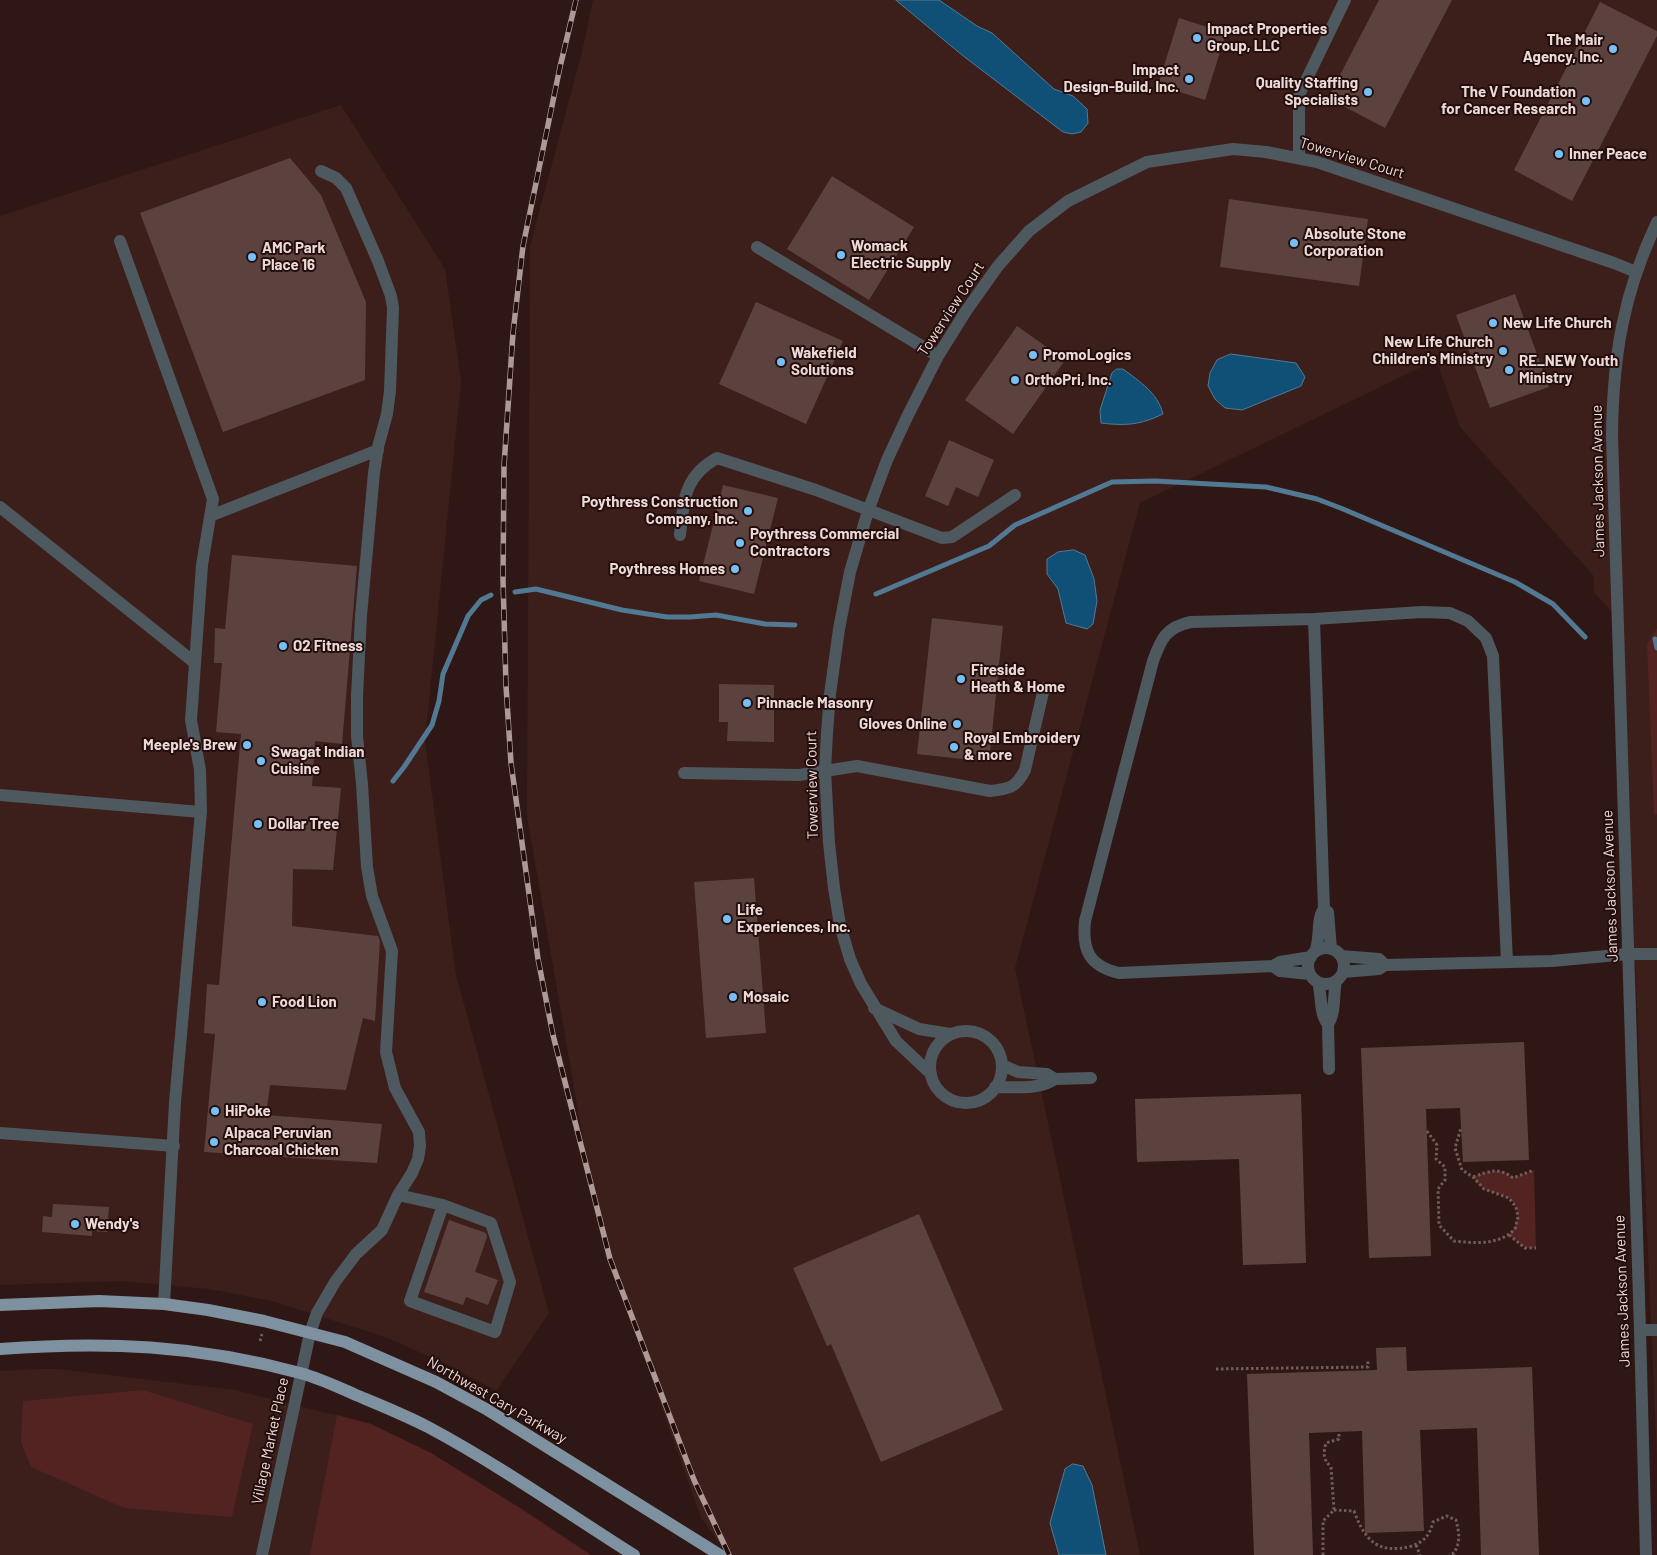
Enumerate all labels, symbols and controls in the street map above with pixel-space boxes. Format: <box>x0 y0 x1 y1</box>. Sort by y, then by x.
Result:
place label: Impact Properties Group, LLC <box>1207 20 1327 55</box>
place label: The Mair Agency, Inc. <box>1523 31 1603 66</box>
marker: Impact Properties Group, LLC <box>1191 32 1203 44</box>
marker: The Mair Agency, Inc. <box>1607 43 1619 55</box>
place label: Impact Design-Build, Inc. <box>1063 61 1179 96</box>
marker: Impact Design-Build, Inc. <box>1183 73 1195 85</box>
place label: Quality Staffing Specialists <box>1256 74 1358 109</box>
place label: The V Foundation for Cancer Research <box>1441 83 1576 118</box>
marker: Quality Staffing Specialists <box>1362 86 1374 98</box>
marker: The V Foundation for Cancer Research <box>1580 95 1592 107</box>
street label: Towerview Court <box>1297 133 1407 183</box>
place label: Inner Peace <box>1569 145 1647 163</box>
marker: Inner Peace <box>1553 148 1565 160</box>
place label: Absolute Stone Corporation <box>1304 225 1406 260</box>
place label: Womack Electric Supply <box>851 237 951 272</box>
marker: Absolute Stone Corporation <box>1288 237 1300 249</box>
place label: AMC Park Place 16 <box>262 239 325 274</box>
marker: Womack Electric Supply <box>835 249 847 261</box>
marker: AMC Park Place 16 <box>246 251 258 263</box>
street label: Towerview Court <box>914 258 988 360</box>
place label: New Life Church <box>1503 314 1612 332</box>
marker: New Life Church <box>1487 317 1499 329</box>
place label: New Life Church Children's Ministry <box>1372 333 1493 368</box>
place label: Wakefield Solutions <box>791 344 857 379</box>
marker: New Life Church Children's Ministry <box>1497 345 1509 357</box>
place label: PromoLogics <box>1043 346 1131 364</box>
marker: PromoLogics <box>1027 349 1039 361</box>
place label: RE_NEW Youth Ministry <box>1519 352 1618 387</box>
marker: Wakefield Solutions <box>775 356 787 368</box>
marker: RE_NEW Youth Ministry <box>1503 364 1515 376</box>
place label: OrthoPri, Inc. <box>1025 371 1112 389</box>
marker: OrthoPri, Inc. <box>1009 374 1021 386</box>
street label: James Jackson Avenue <box>1588 405 1608 557</box>
place label: Poythress Construction Company, Inc. <box>582 493 738 528</box>
marker: Poythress Construction Company, Inc. <box>742 505 754 517</box>
place label: Poythress Commercial Contractors <box>750 525 899 560</box>
marker: Poythress Commercial Contractors <box>734 537 746 549</box>
place label: Poythress Homes <box>610 560 725 578</box>
marker: Poythress Homes <box>729 563 741 575</box>
place label: O2 Fitness <box>293 637 363 655</box>
marker: O2 Fitness <box>277 640 289 652</box>
place label: Fireside Heath & Home <box>971 661 1065 696</box>
marker: Fireside Heath & Home <box>955 673 967 685</box>
place label: Pinnacle Masonry <box>757 694 873 712</box>
marker: Pinnacle Masonry <box>741 697 753 709</box>
place label: Gloves Online <box>859 715 947 733</box>
marker: Gloves Online <box>951 718 963 730</box>
place label: Royal Embroidery & more <box>964 729 1080 764</box>
street label: Towerview Court <box>802 730 822 840</box>
place label: Meeple's Brew <box>143 736 237 754</box>
marker: Meeple's Brew <box>241 739 253 751</box>
marker: Royal Embroidery & more <box>948 741 960 753</box>
place label: Swagat Indian Cuisine <box>271 743 365 778</box>
marker: Swagat Indian Cuisine <box>255 755 267 767</box>
street label: James Jackson Avenue <box>1598 810 1622 962</box>
place label: Dollar Tree <box>268 815 339 833</box>
marker: Dollar Tree <box>252 818 264 830</box>
place label: Life Experiences, Inc. <box>737 901 851 936</box>
marker: Life Experiences, Inc. <box>721 913 733 925</box>
place label: Mosaic <box>743 988 789 1006</box>
marker: Mosaic <box>727 991 739 1003</box>
place label: Food Lion <box>272 993 337 1011</box>
marker: Food Lion <box>256 996 268 1008</box>
place label: HiPoke <box>225 1102 271 1120</box>
marker: HiPoke <box>209 1105 221 1117</box>
place label: Alpaca Peruvian Charcoal Chicken <box>224 1124 339 1159</box>
marker: Alpaca Peruvian Charcoal Chicken <box>208 1136 220 1148</box>
place label: Wendy's <box>85 1215 139 1233</box>
street label: James Jackson Avenue <box>1610 1215 1634 1367</box>
marker: Wendy's <box>69 1218 81 1230</box>
street label: Northwest Cary Parkway <box>424 1353 570 1447</box>
street label: Village Market Place <box>248 1376 292 1506</box>

